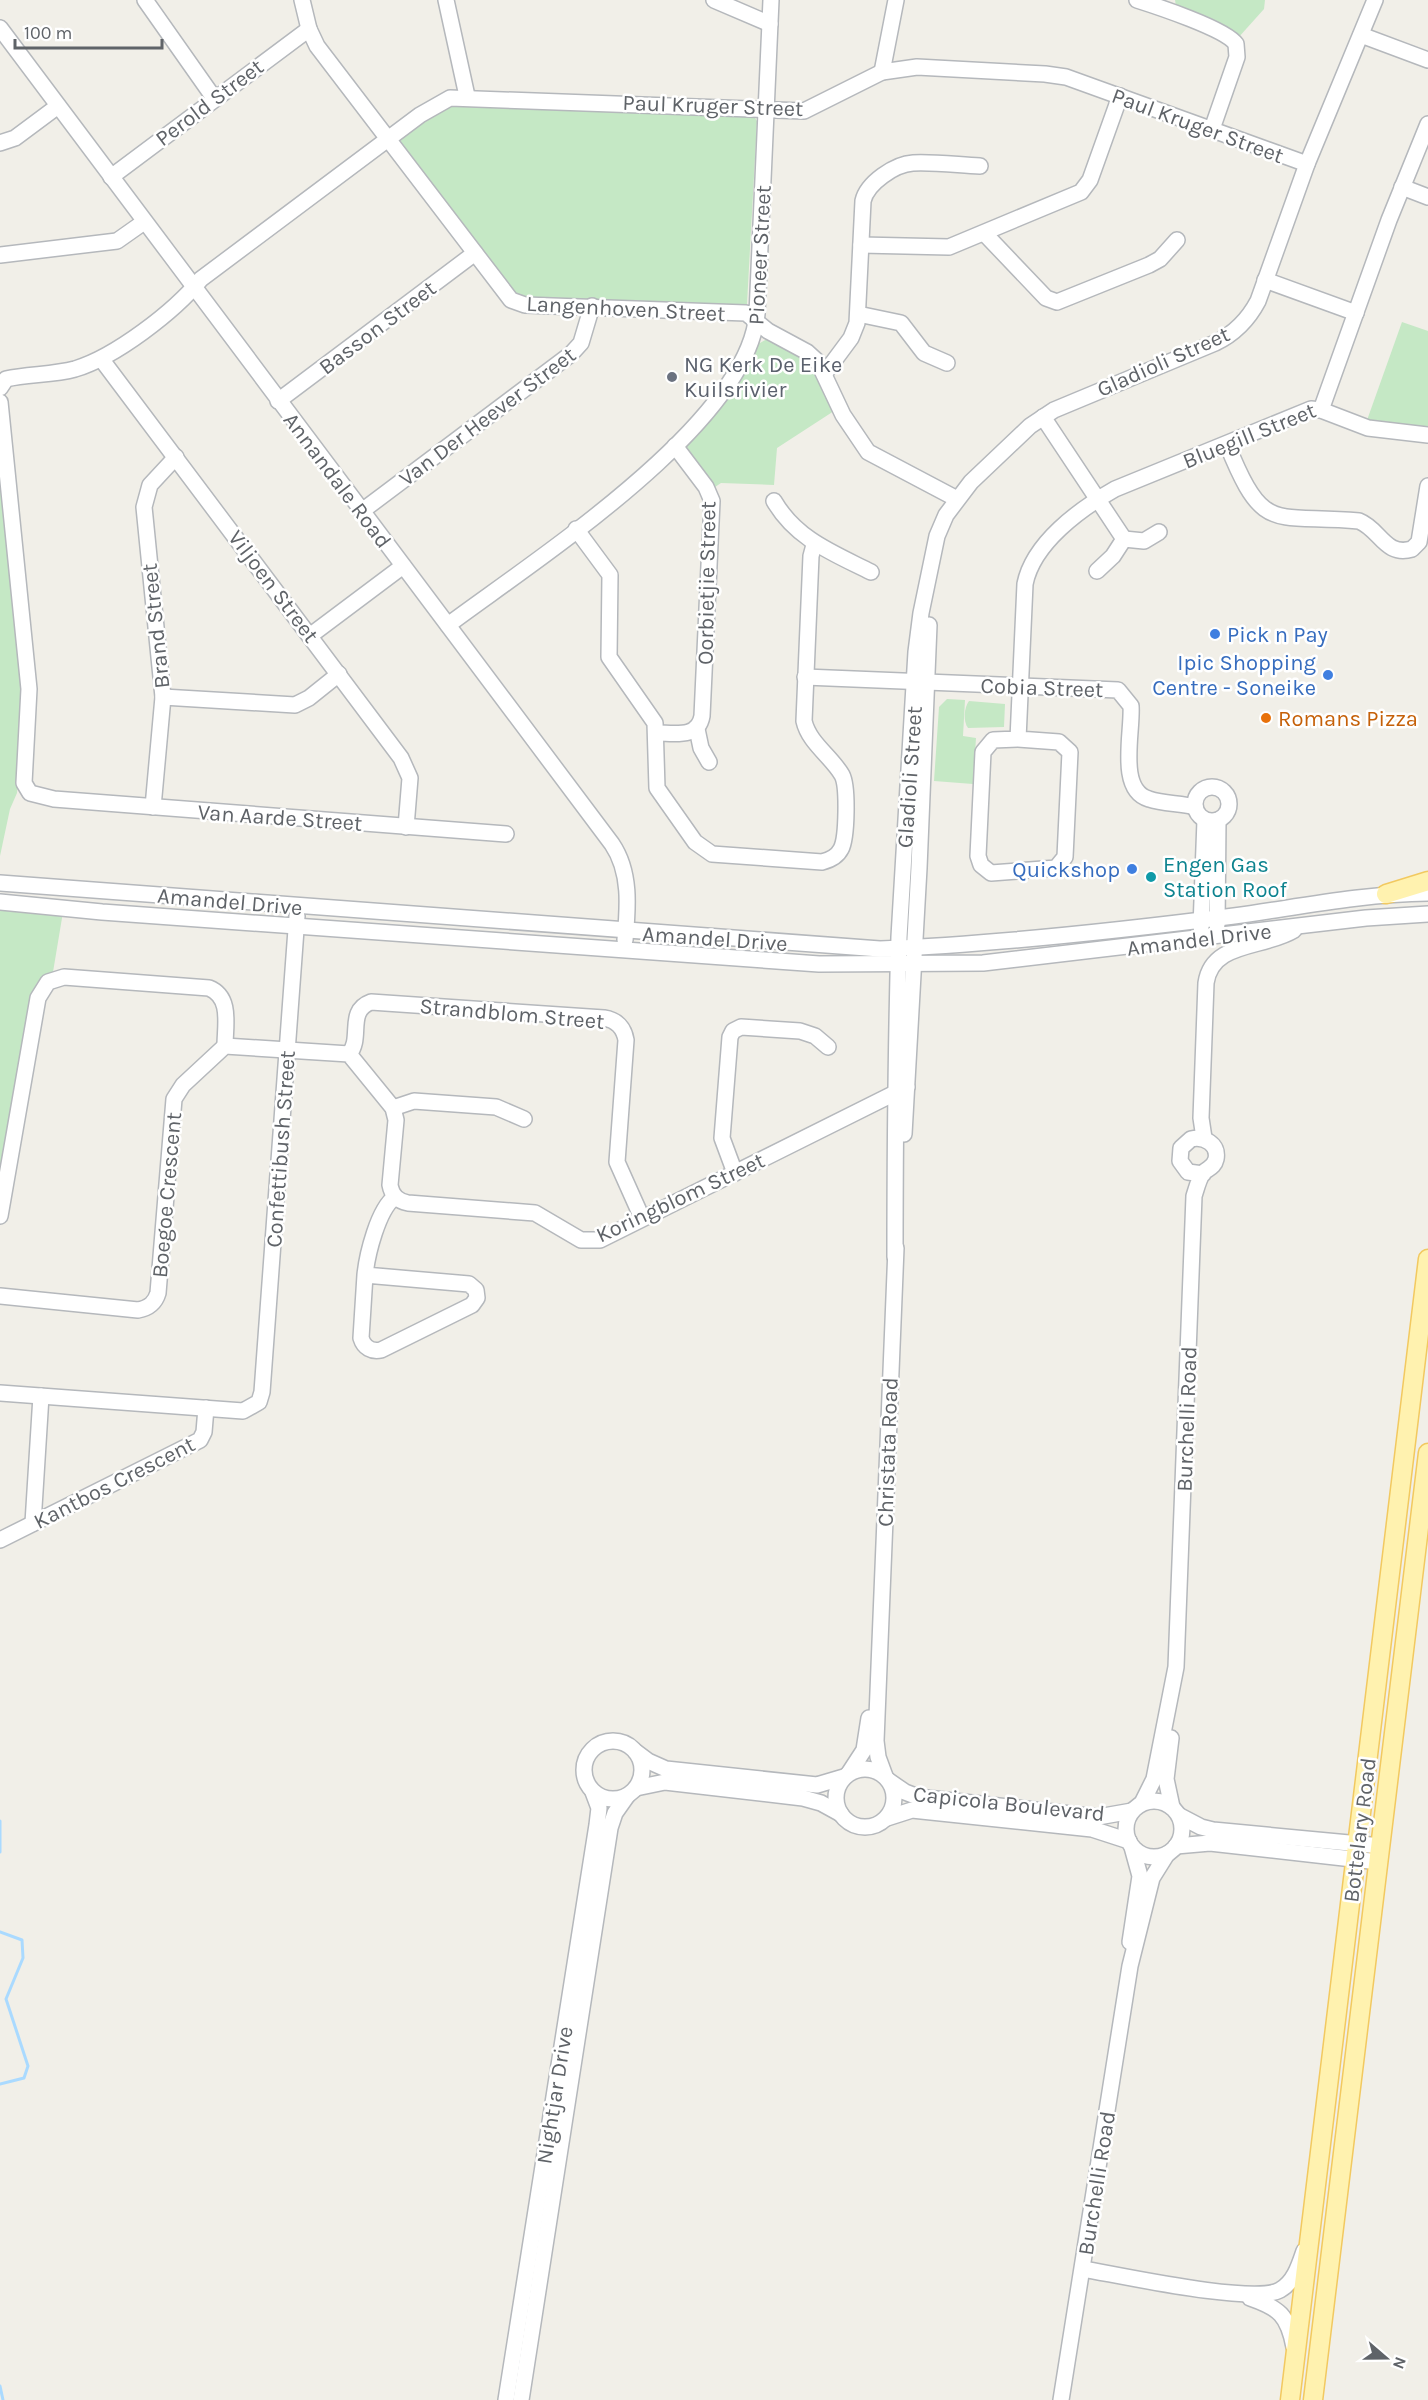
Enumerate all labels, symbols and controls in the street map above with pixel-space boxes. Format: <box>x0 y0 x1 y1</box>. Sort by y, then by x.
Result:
scale bar <box>15 12 162 50</box>
text: 100 m <box>24 22 72 44</box>
street label: Perold Street <box>151 54 269 152</box>
street label: Paul Kruger Street <box>1108 83 1287 169</box>
street label: Paul Kruger Street <box>622 90 804 122</box>
street label: Pioneer Street <box>743 184 777 326</box>
street label: Basson Street <box>314 275 441 380</box>
street label: Langenhoven Street <box>526 291 726 327</box>
street label: Gladioli Street <box>1093 321 1234 403</box>
street label: Van Der Heever Street <box>394 342 581 492</box>
place label: NG Kerk De Eike Kuilsrivier <box>684 352 842 403</box>
marker: NG Kerk De Eike Kuilsrivier <box>665 370 679 384</box>
street label: Bluegill Street <box>1179 397 1320 474</box>
street label: Annandale Road <box>278 408 397 554</box>
street label: Oorbietjie Street <box>693 501 721 665</box>
street label: Viljoen Street <box>222 525 324 648</box>
street label: Brand Street <box>136 562 175 690</box>
place label: Pick n Pay <box>1227 622 1328 648</box>
marker: Pick n Pay <box>1208 627 1222 641</box>
place label: Ipic Shopping Centre - Soneike <box>1152 650 1317 701</box>
marker: Ipic Shopping Centre - Soneike <box>1321 668 1335 682</box>
street label: Cobia Street <box>980 673 1104 703</box>
street label: Gladioli Street <box>892 705 928 849</box>
place label: Romans Pizza <box>1278 706 1418 732</box>
marker: Romans Pizza <box>1259 711 1273 725</box>
street label: Van Aarde Street <box>197 799 363 837</box>
place label: Engen Gas Station Roof <box>1163 852 1288 903</box>
place label: Quickshop <box>1012 857 1120 883</box>
marker: Quickshop <box>1125 862 1139 876</box>
marker: Engen Gas Station Roof <box>1144 870 1158 884</box>
street label: Amandel Drive <box>156 883 304 921</box>
street label: Amandel Drive <box>1125 918 1273 962</box>
street label: Amandel Drive <box>641 921 789 957</box>
street label: Strandblom Street <box>418 993 605 1035</box>
street label: Confettibush Street <box>261 1050 301 1249</box>
street label: Boegoe Crescent <box>147 1111 187 1279</box>
street label: Koringblom Street <box>592 1147 769 1248</box>
street label: Burchelli Road <box>1171 1346 1203 1492</box>
street label: Christata Road <box>872 1377 904 1527</box>
street label: Kantbos Crescent <box>30 1431 199 1535</box>
street label: Bottelary Road <box>1338 1756 1382 1904</box>
street label: Capicola Boulevard <box>912 1781 1106 1827</box>
street label: Nightjar Drive <box>531 2024 579 2166</box>
street label: Burchelli Road <box>1073 2109 1121 2257</box>
north arrow <box>1356 2328 1416 2388</box>
text: N <box>1389 2354 1411 2372</box>

